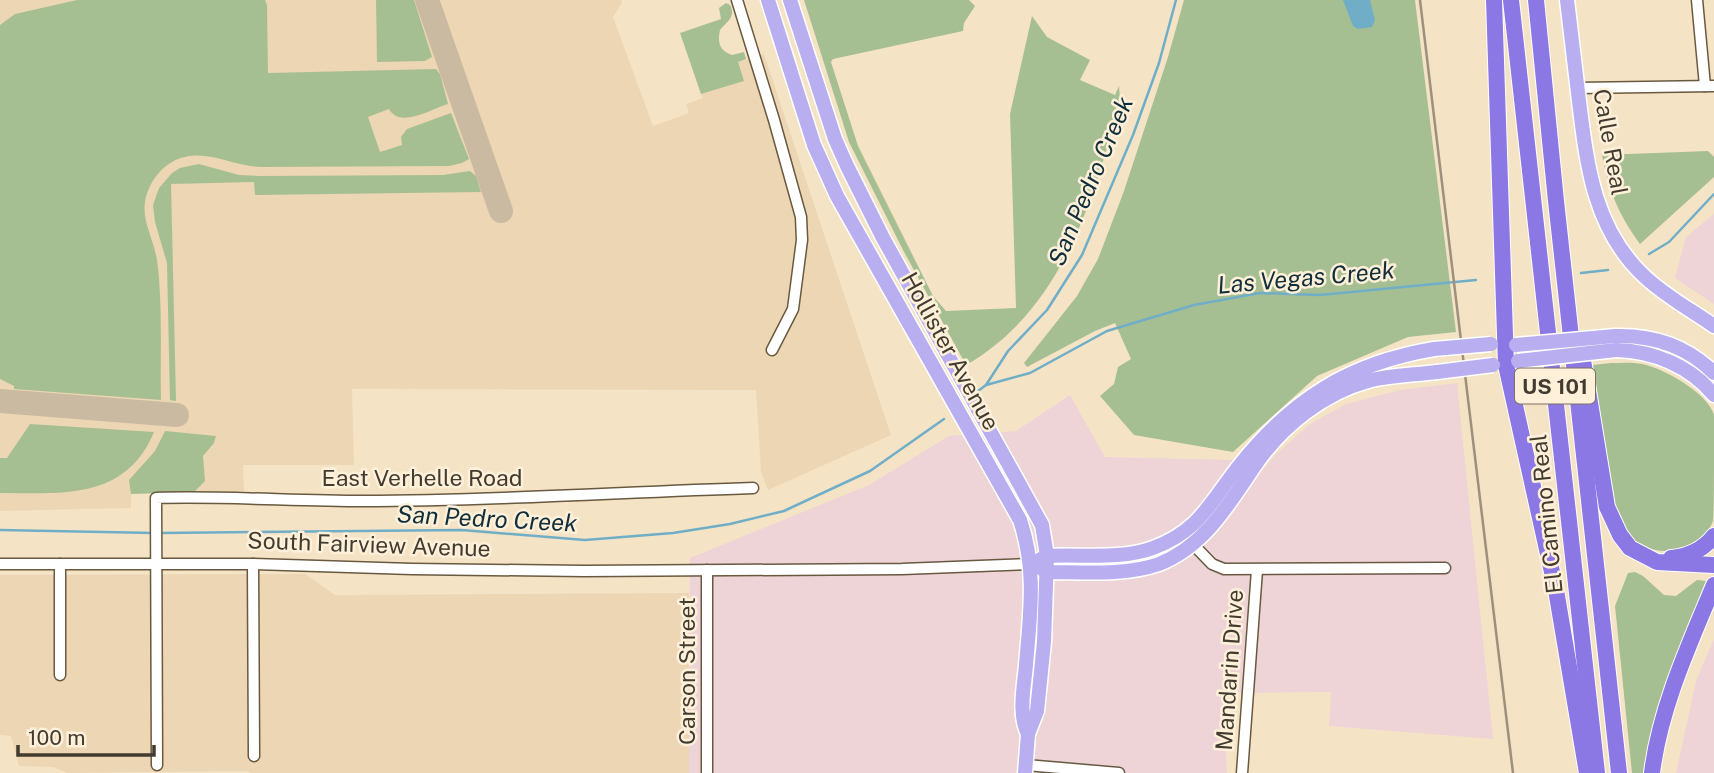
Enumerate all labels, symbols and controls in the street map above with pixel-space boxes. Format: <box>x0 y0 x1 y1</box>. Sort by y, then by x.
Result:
street label: Calle Real <box>1588 87 1634 197</box>
water label: San Pedro Creek <box>1042 92 1138 270</box>
water label: Las Vegas Creek <box>1216 255 1396 299</box>
street label: Hollister Avenue <box>896 267 1006 435</box>
road number: US 101 <box>1515 368 1595 404</box>
street label: El Camino Real <box>1524 433 1568 595</box>
street label: East Verhelle Road <box>322 464 522 491</box>
water label: San Pedro Creek <box>396 499 578 537</box>
street label: South Fairview Avenue <box>247 526 491 562</box>
street label: Mandarin Drive <box>1210 589 1248 751</box>
street label: Carson Street <box>673 597 700 745</box>
scale bar <box>18 714 154 758</box>
text: 100 m <box>28 725 85 750</box>

